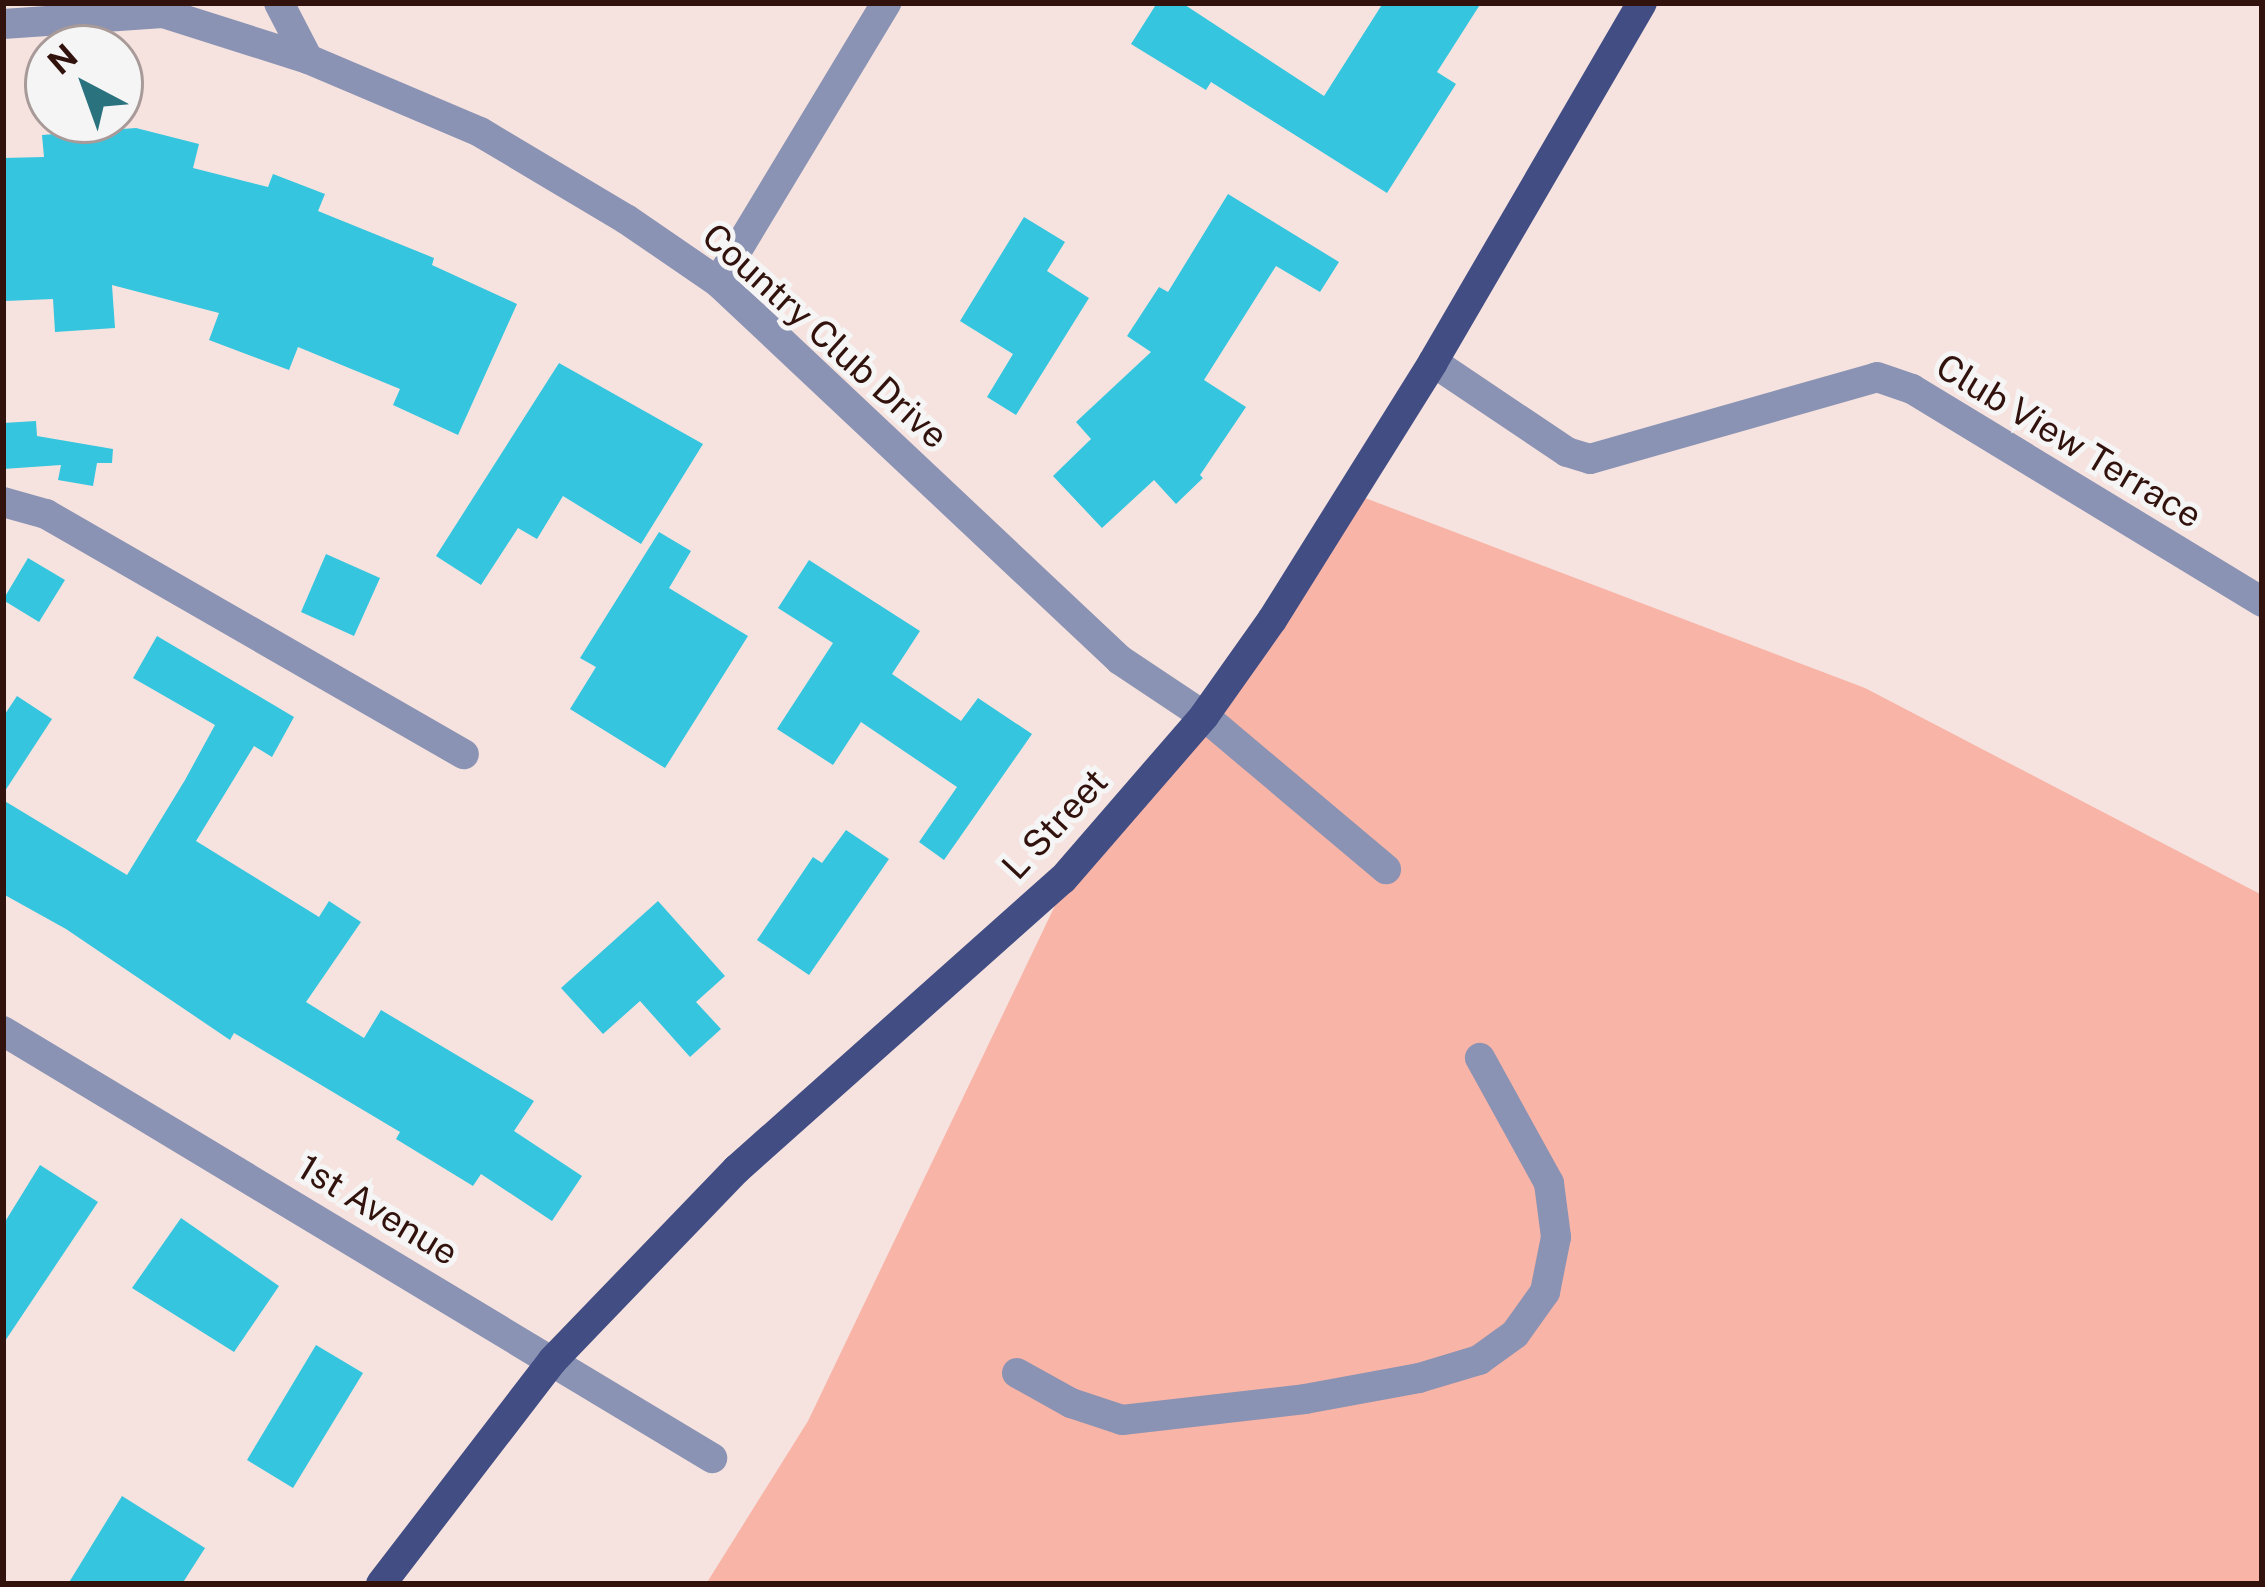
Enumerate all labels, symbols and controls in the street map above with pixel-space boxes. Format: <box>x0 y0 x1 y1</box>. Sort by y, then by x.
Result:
north arrow <box>24 24 144 144</box>
text: N <box>40 36 85 82</box>
street label: Country Club Drive <box>693 214 957 458</box>
street label: Club View Terrace <box>1928 344 2210 538</box>
street label: L Street <box>993 760 1117 888</box>
street label: 1st Avenue <box>290 1145 466 1275</box>

